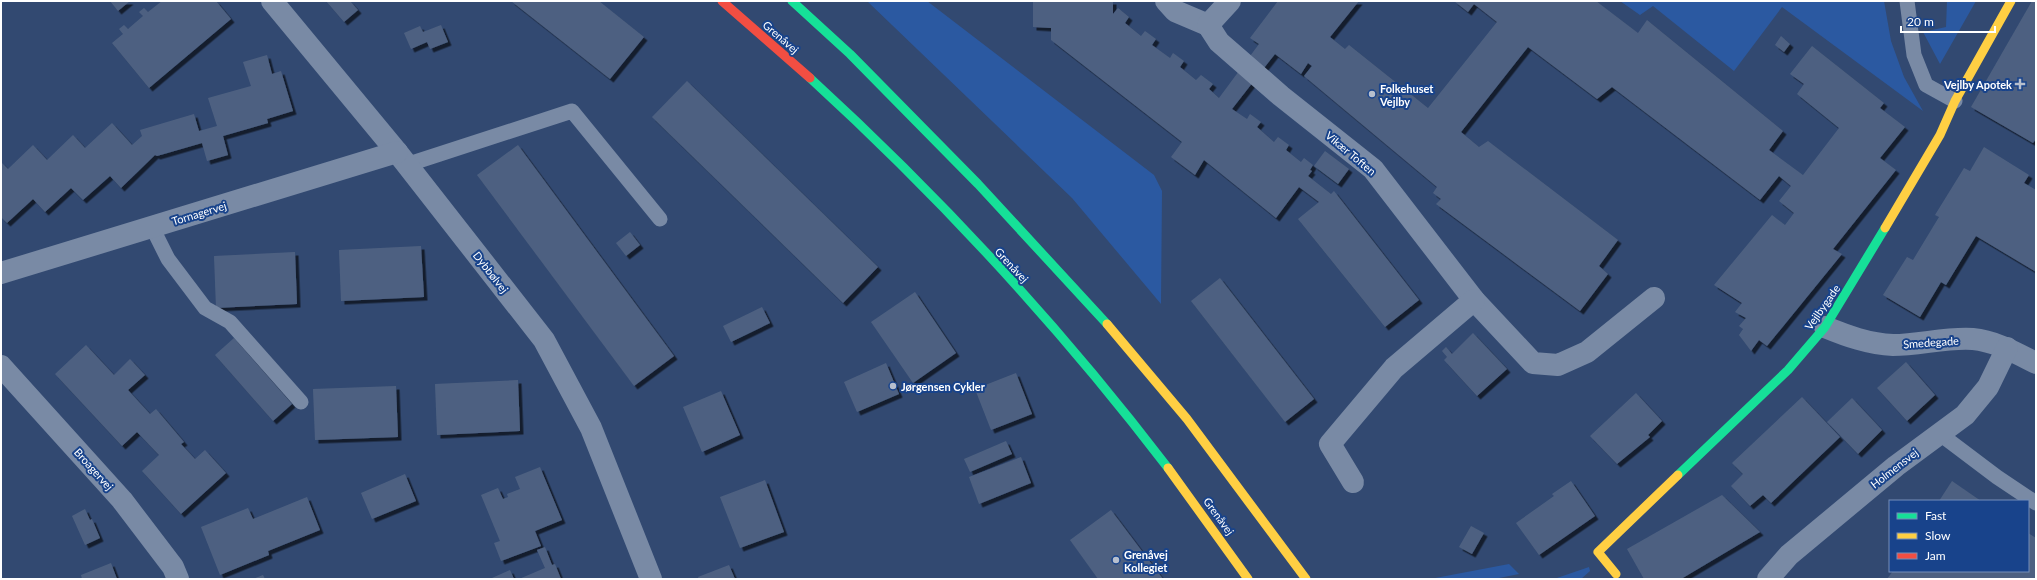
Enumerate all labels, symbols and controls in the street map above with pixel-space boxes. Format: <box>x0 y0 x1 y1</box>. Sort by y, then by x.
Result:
scale bar <box>1901 8 1995 34</box>
text: 20 m <box>1907 14 1934 29</box>
street label: Grenåvej <box>761 18 802 56</box>
place label: Vejlby Apotek <box>1943 78 2012 91</box>
marker: Vejlby Apotek <box>2015 79 2025 89</box>
place label: Folkehuset Vejlby <box>1379 82 1434 108</box>
marker: Folkehuset Vejlby <box>1367 89 1377 99</box>
street label: Vikær Toften <box>1323 128 1379 178</box>
street label: Tornagervej <box>170 198 228 227</box>
street label: Grenåvej <box>993 245 1032 285</box>
street label: Dybbølvej <box>471 249 511 296</box>
street label: Vejlbygade <box>1802 282 1842 332</box>
street label: Smedegade <box>1903 334 1959 350</box>
place label: Jørgensen Cykler <box>901 380 986 393</box>
marker: Jørgensen Cykler <box>888 381 898 391</box>
street label: Broagervej <box>72 445 116 493</box>
street label: Holmensvej <box>1868 445 1921 491</box>
street label: Grenåvej <box>1201 495 1237 538</box>
legend <box>1889 500 2029 572</box>
text: Fast <box>1925 508 1947 523</box>
text: Slow <box>1925 528 1951 543</box>
place label: Grenåvej Kollegiet <box>1124 548 1168 574</box>
text: Jam <box>1925 548 1946 563</box>
marker: Grenåvej Kollegiet <box>1111 555 1121 565</box>

